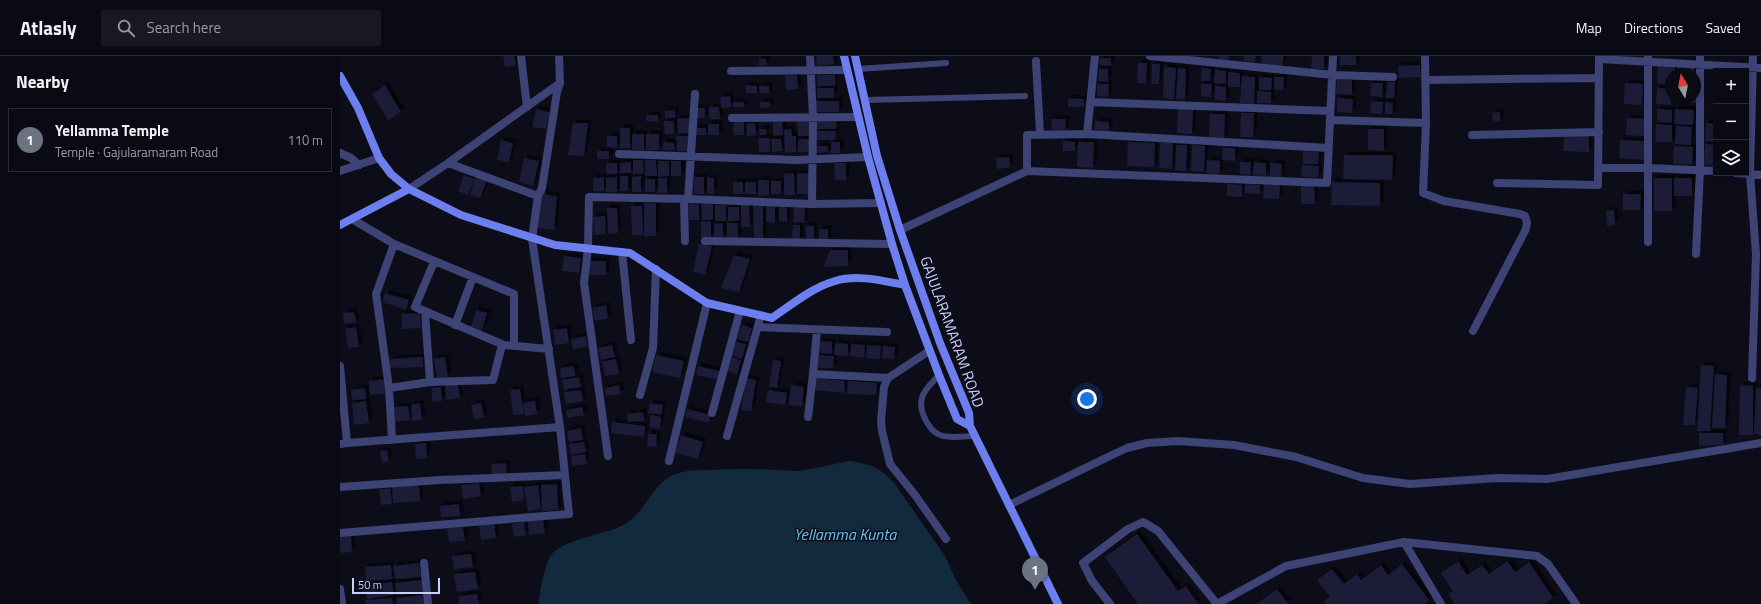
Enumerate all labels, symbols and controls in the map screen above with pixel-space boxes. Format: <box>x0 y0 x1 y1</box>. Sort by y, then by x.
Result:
search box <box>101 10 381 46</box>
text: Atlasly <box>20 13 77 42</box>
text: Search here <box>147 16 221 39</box>
icon: search <box>115 17 137 39</box>
text: Map <box>1576 17 1602 38</box>
text: Directions <box>1624 17 1683 38</box>
text: Saved <box>1705 17 1741 38</box>
north arrow <box>1665 68 1701 104</box>
map controls <box>1713 68 1749 176</box>
button: + <box>1713 68 1749 104</box>
text: Nearby <box>16 69 69 95</box>
button: − <box>1713 104 1749 140</box>
text: Yellamma Temple <box>55 119 169 142</box>
text: 1 <box>26 130 34 150</box>
text: 110 m <box>287 130 323 150</box>
button: layers <box>1713 140 1749 176</box>
text: Temple · Gajularamaram Road <box>55 142 218 162</box>
street label: GAJULARAMARAM ROAD <box>914 253 991 411</box>
your location <box>1077 389 1097 409</box>
water label: Yellamma Kunta <box>794 522 897 546</box>
pin: 1 <box>1022 557 1048 590</box>
scale bar <box>352 576 440 595</box>
text: 50 m <box>358 577 382 593</box>

